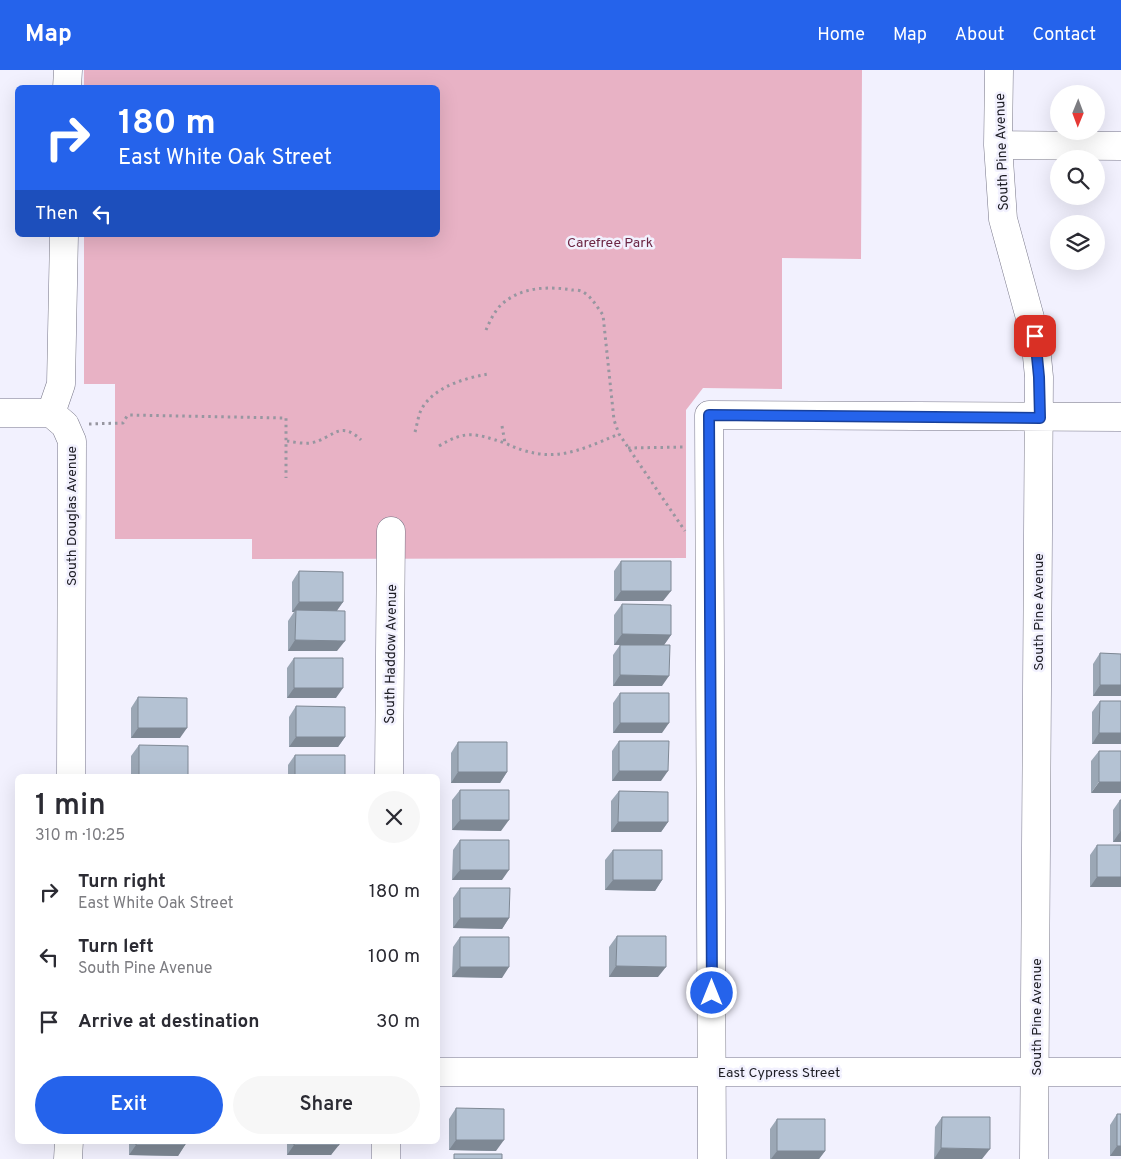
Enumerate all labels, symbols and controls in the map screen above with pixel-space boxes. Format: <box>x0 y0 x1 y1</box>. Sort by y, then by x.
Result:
text: Map <box>25 20 72 50</box>
text: Home <box>817 24 865 47</box>
text: Map <box>893 24 927 47</box>
text: About <box>955 24 1004 47</box>
text: Contact <box>1032 24 1096 47</box>
north arrow <box>1050 85 1105 140</box>
map controls <box>1050 85 1105 270</box>
street label: South Pine Avenue <box>992 93 1013 211</box>
text: 180 m <box>118 102 216 146</box>
icon: right <box>35 105 100 170</box>
text: East White Oak Street <box>118 145 332 172</box>
button: search <box>1050 150 1105 205</box>
icon: left <box>88 200 116 228</box>
text: Then <box>35 202 78 226</box>
button: layers <box>1050 215 1105 270</box>
park label: Carefree Park <box>567 235 653 252</box>
pin <box>1014 315 1056 357</box>
icon: arrive <box>1021 322 1049 350</box>
street label: South Douglas Avenue <box>64 446 81 586</box>
street label: South Pine Avenue <box>1031 553 1048 671</box>
street label: South Haddow Avenue <box>382 584 401 724</box>
text: 1 min <box>35 788 106 825</box>
button: close <box>368 791 420 843</box>
text: 310 m · 10:25 <box>35 826 125 846</box>
text: Turn right <box>78 870 166 894</box>
icon: right <box>35 878 63 906</box>
text: 180 m <box>369 880 420 904</box>
text: East White Oak Street <box>78 894 234 914</box>
text: Turn left <box>78 935 154 959</box>
icon: left <box>35 943 63 971</box>
text: 100 m <box>368 945 420 969</box>
street label: South Pine Avenue <box>1029 958 1046 1076</box>
text: South Pine Avenue <box>78 959 212 979</box>
position arrow <box>685 966 737 1018</box>
icon: arrive <box>35 1008 63 1036</box>
text: Arrive at destination <box>78 1010 259 1034</box>
text: 30 m <box>376 1010 420 1034</box>
street label: East Cypress Street <box>718 1065 840 1082</box>
button: Exit <box>35 1076 223 1134</box>
button: Share <box>233 1076 420 1134</box>

